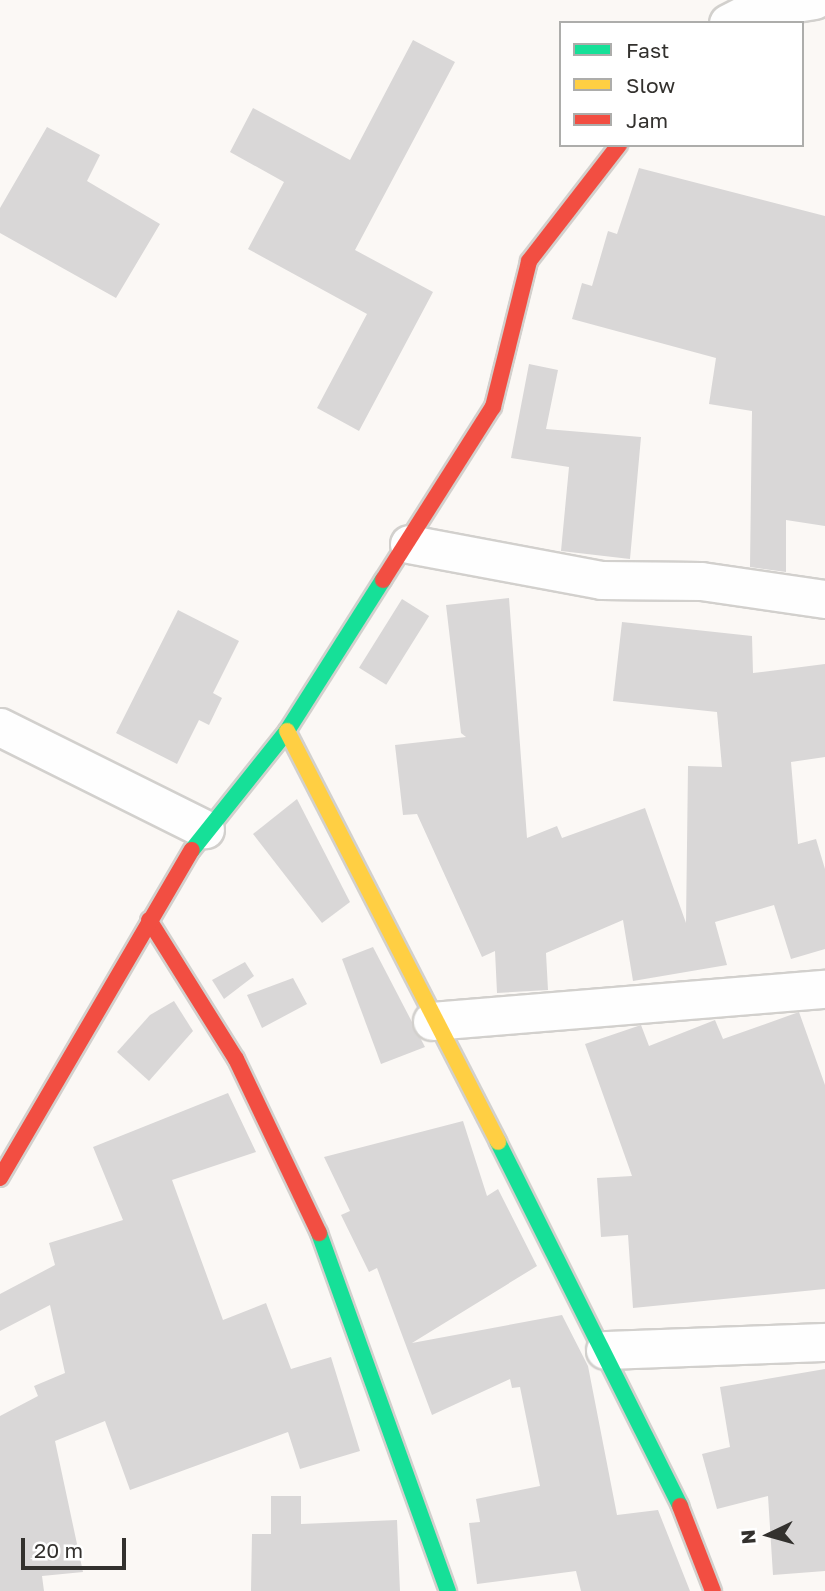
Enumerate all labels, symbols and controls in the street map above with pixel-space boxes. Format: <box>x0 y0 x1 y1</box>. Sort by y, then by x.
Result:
legend <box>559 21 804 147</box>
text: Fast <box>626 37 669 63</box>
text: Slow <box>626 72 675 98</box>
text: Jam <box>626 107 668 133</box>
north arrow <box>734 1500 804 1570</box>
scale bar <box>24 1524 130 1568</box>
text: N <box>735 1529 760 1545</box>
text: 20 m <box>34 1537 83 1563</box>

